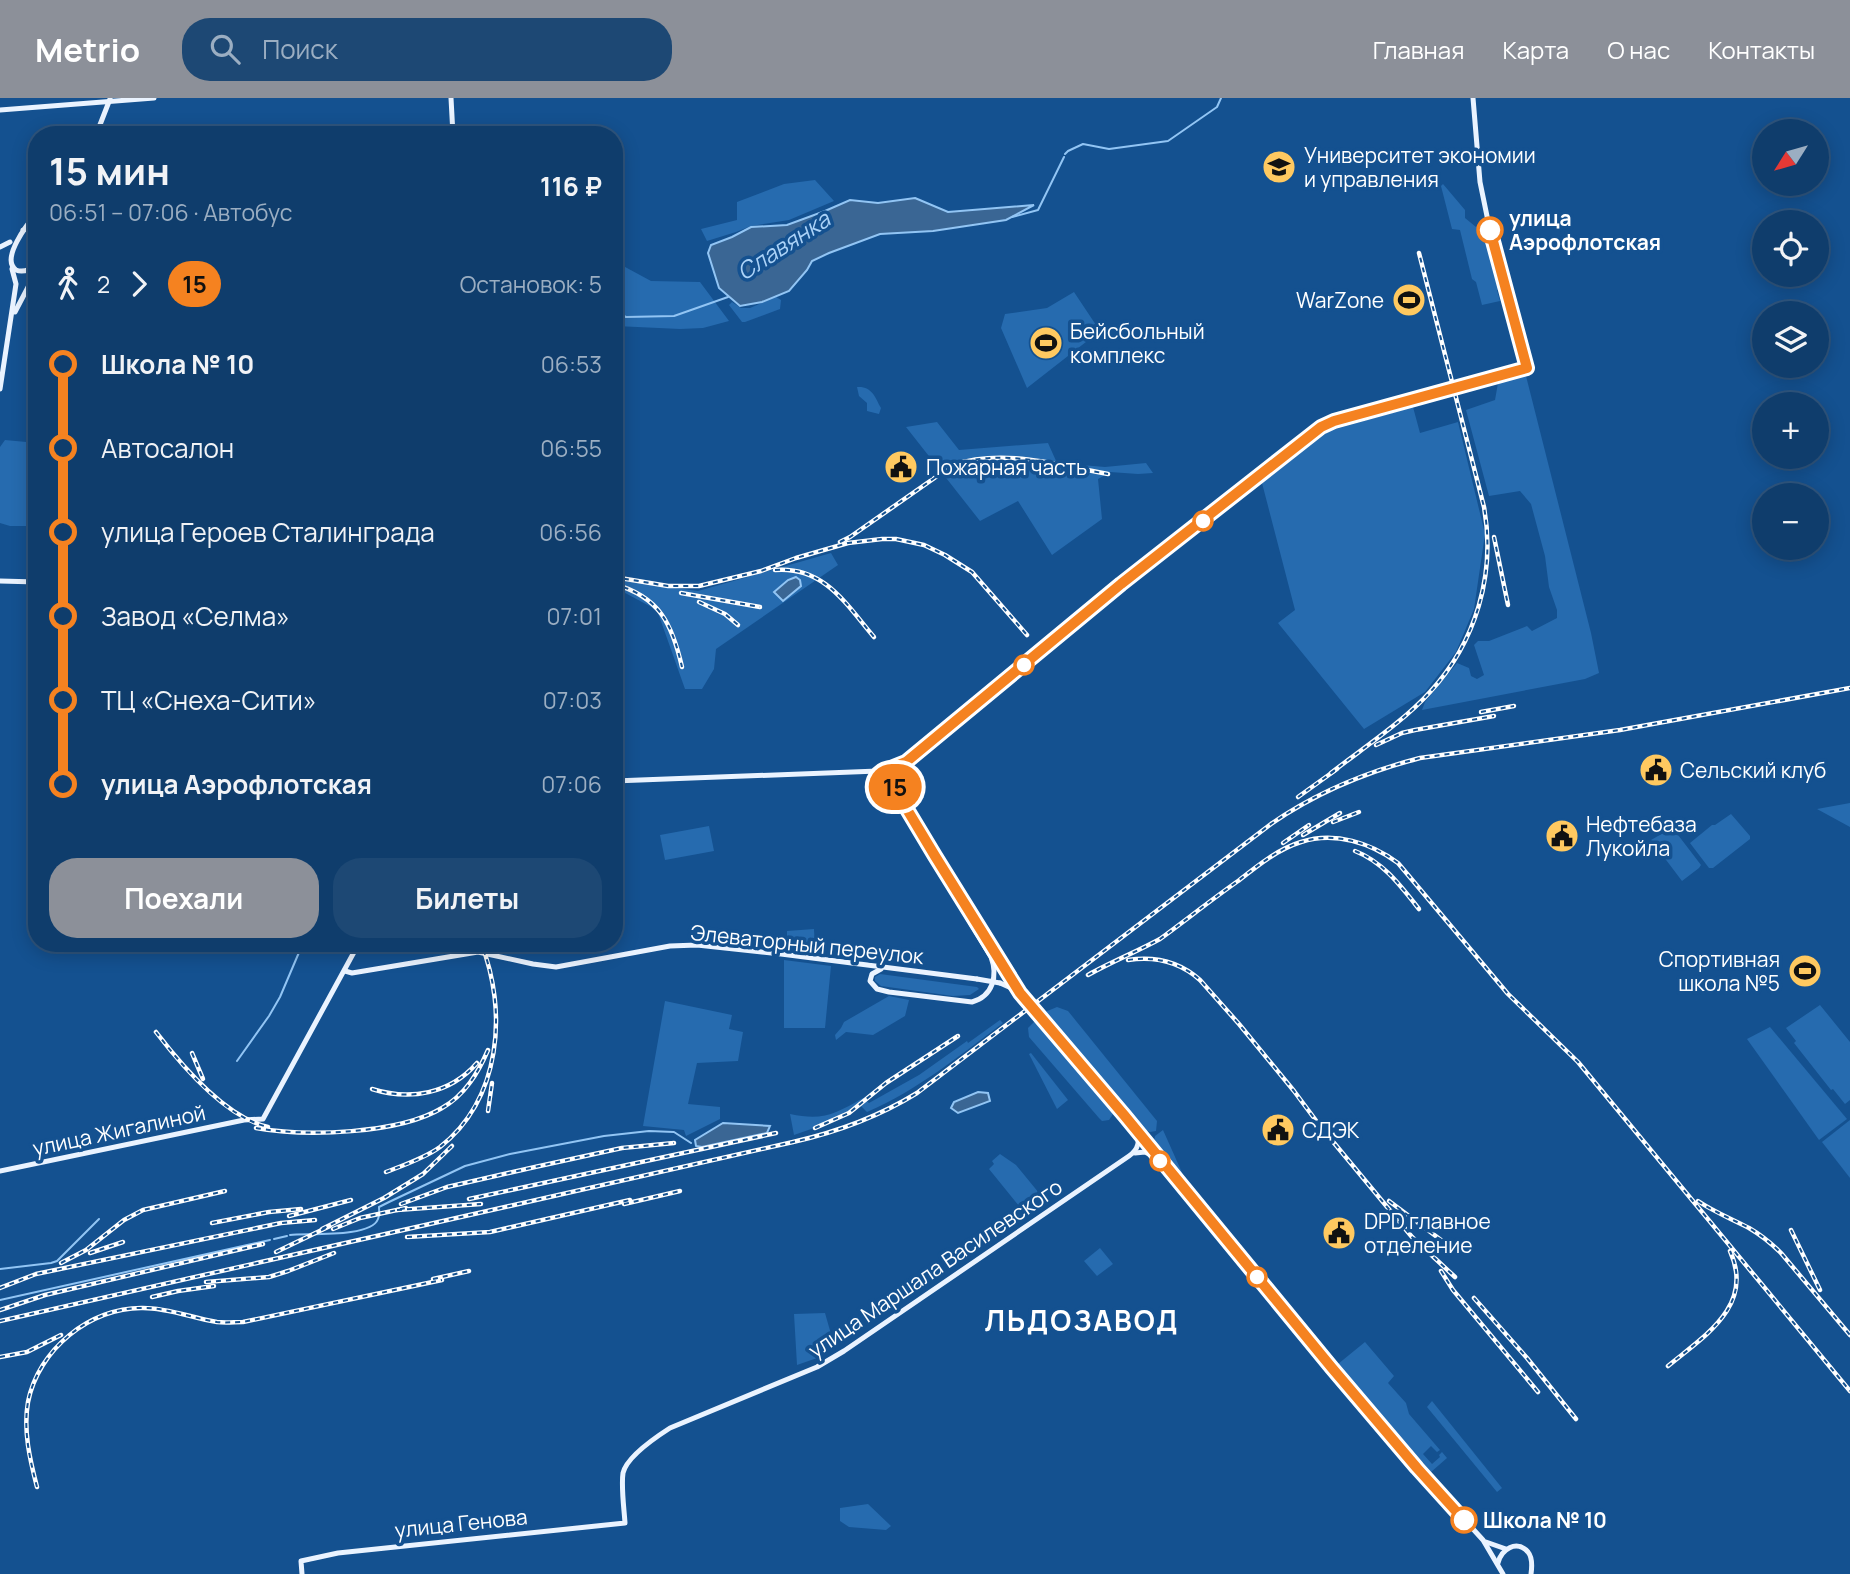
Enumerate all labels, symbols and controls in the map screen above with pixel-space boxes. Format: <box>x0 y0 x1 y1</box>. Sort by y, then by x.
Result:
search box <box>182 18 672 81</box>
text: Metrio <box>35 27 140 72</box>
icon: search <box>206 30 244 68</box>
text: Поиск <box>262 31 338 67</box>
text: Главная <box>1373 33 1464 66</box>
text: Карта <box>1502 33 1569 66</box>
text: О нас <box>1607 33 1670 66</box>
text: Контакты <box>1708 33 1815 66</box>
north arrow <box>1752 119 1829 196</box>
map controls <box>1752 119 1829 560</box>
place label: Университет экономии и управления <box>1304 141 1536 193</box>
text: 15 мин <box>49 144 170 196</box>
school or university icon: Университет экономии и управления <box>1260 148 1298 186</box>
text: 116 ₽ <box>540 168 602 204</box>
text: 06:51 – 07:06 · Автобус <box>49 196 292 228</box>
water label: Славянка <box>730 202 837 287</box>
place label: улица Аэрофлотская <box>1509 204 1661 256</box>
button: locate <box>1752 210 1829 287</box>
marker: улица Аэрофлотская <box>1477 217 1503 243</box>
icon: walk <box>49 265 87 303</box>
icon: forward <box>120 265 158 303</box>
text: 15 <box>182 267 207 300</box>
text: 2 <box>97 268 110 300</box>
text: Остановок: 5 <box>460 268 602 300</box>
sports icon: WarZone <box>1390 281 1428 319</box>
place label: WarZone <box>1296 286 1384 314</box>
button: layers <box>1752 301 1829 378</box>
place label: Бейсбольный комплекс <box>1070 317 1205 369</box>
sports icon: Бейсбольный комплекс <box>1027 324 1065 362</box>
text: Школа № 10 <box>101 346 254 382</box>
text: 06:53 <box>541 348 602 380</box>
button: + <box>1752 392 1829 469</box>
text: Автосалон <box>101 430 234 466</box>
text: 06:55 <box>540 432 602 464</box>
public building icon: Пожарная часть <box>882 448 920 486</box>
place label: Пожарная часть <box>926 453 1087 481</box>
button: − <box>1752 483 1829 560</box>
unlabelled marker <box>1193 511 1213 531</box>
text: улица Героев Сталинграда <box>101 514 435 550</box>
text: 06:56 <box>539 516 602 548</box>
text: Завод «Селма» <box>101 598 290 634</box>
text: 07:01 <box>547 600 602 632</box>
unlabelled marker <box>1014 655 1034 675</box>
text: ТЦ «Снеха-Сити» <box>101 682 317 718</box>
text: 07:03 <box>543 684 602 716</box>
public building icon: Сельский клуб <box>1637 751 1675 789</box>
place label: Сельский клуб <box>1680 756 1826 784</box>
line badge: 15 <box>864 764 926 810</box>
text: улица Аэрофлотская <box>101 766 372 802</box>
text: 07:06 <box>541 768 602 800</box>
text: 15 <box>883 770 907 803</box>
place label: Нефтебаза Лукойла <box>1586 810 1697 862</box>
public building icon: Нефтебаза Лукойла <box>1543 817 1581 855</box>
button: Поехали <box>49 858 319 938</box>
button: Билеты <box>333 858 602 938</box>
street label: Элеваторный переулок <box>689 918 926 970</box>
place label: Спортивная школа №5 <box>1659 945 1780 997</box>
sports icon: Спортивная школа №5 <box>1786 952 1824 990</box>
street label: улица Жигалиной <box>30 1098 208 1162</box>
public building icon: СДЭК <box>1259 1111 1297 1149</box>
place label: СДЭК <box>1302 1116 1360 1144</box>
unlabelled marker <box>1150 1151 1170 1171</box>
street label: улица Маршала Василевского <box>802 1172 1068 1364</box>
place label: DPD главное отделение <box>1364 1207 1491 1259</box>
public building icon: DPD главное отделение <box>1320 1214 1358 1252</box>
unlabelled marker <box>1247 1267 1267 1287</box>
district label: ЛЬДОЗАВОД <box>985 1301 1179 1339</box>
street label: улица Генова <box>393 1502 529 1544</box>
place label: Школа № 10 <box>1483 1506 1607 1534</box>
marker: Школа № 10 <box>1451 1507 1477 1533</box>

